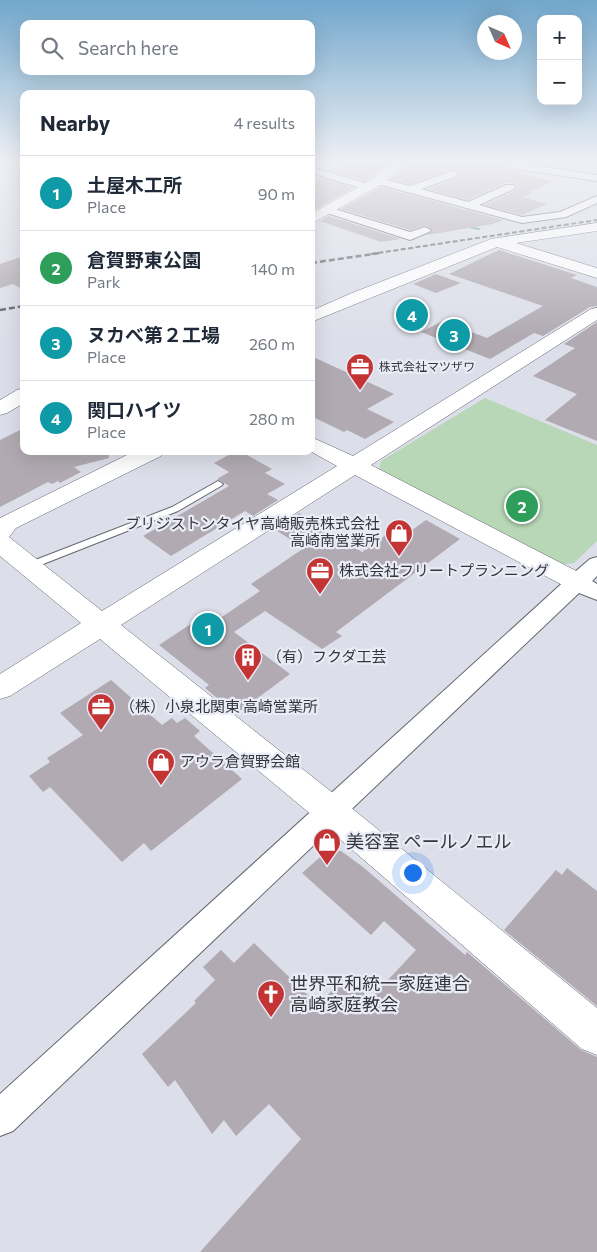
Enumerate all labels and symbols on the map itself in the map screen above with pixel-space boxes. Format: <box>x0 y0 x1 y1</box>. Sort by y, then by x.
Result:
north arrow <box>477 15 522 60</box>
pin: 4 <box>396 296 428 334</box>
pin: 3 <box>438 316 470 354</box>
office icon: 株式会社マツザワ <box>345 352 375 391</box>
place label: 株式会社マツザワ <box>379 359 475 373</box>
pin: 2 <box>506 487 538 525</box>
place label: ブリジストンタイヤ高崎販売株式会社 高崎南営業所 <box>125 514 380 549</box>
shop icon: ブリジストンタイヤ高崎販売株式会社 高崎南営業所 <box>384 518 414 557</box>
office icon: 株式会社フリートプランニング <box>305 556 335 595</box>
place label: 株式会社フリートプランニング <box>339 561 549 579</box>
pin: 1 <box>192 610 224 648</box>
building icon: （有）フクダ工芸 <box>233 642 263 681</box>
place label: （有）フクダ工芸 <box>267 647 386 665</box>
office icon: （株）小泉北関東 高崎営業所 <box>86 692 116 731</box>
place label: （株）小泉北関東 高崎営業所 <box>120 697 318 715</box>
shop icon: アウラ倉賀野会館 <box>146 747 176 786</box>
place label: アウラ倉賀野会館 <box>180 752 300 770</box>
shop icon: 美容室 ペールノエル <box>312 827 342 866</box>
place label: 美容室 ペールノエル <box>346 830 511 852</box>
your location <box>400 860 426 886</box>
place label: 世界平和統一家庭連合 高崎家庭教会 <box>290 972 470 1015</box>
church icon: 世界平和統一家庭連合 高崎家庭教会 <box>256 979 286 1018</box>

